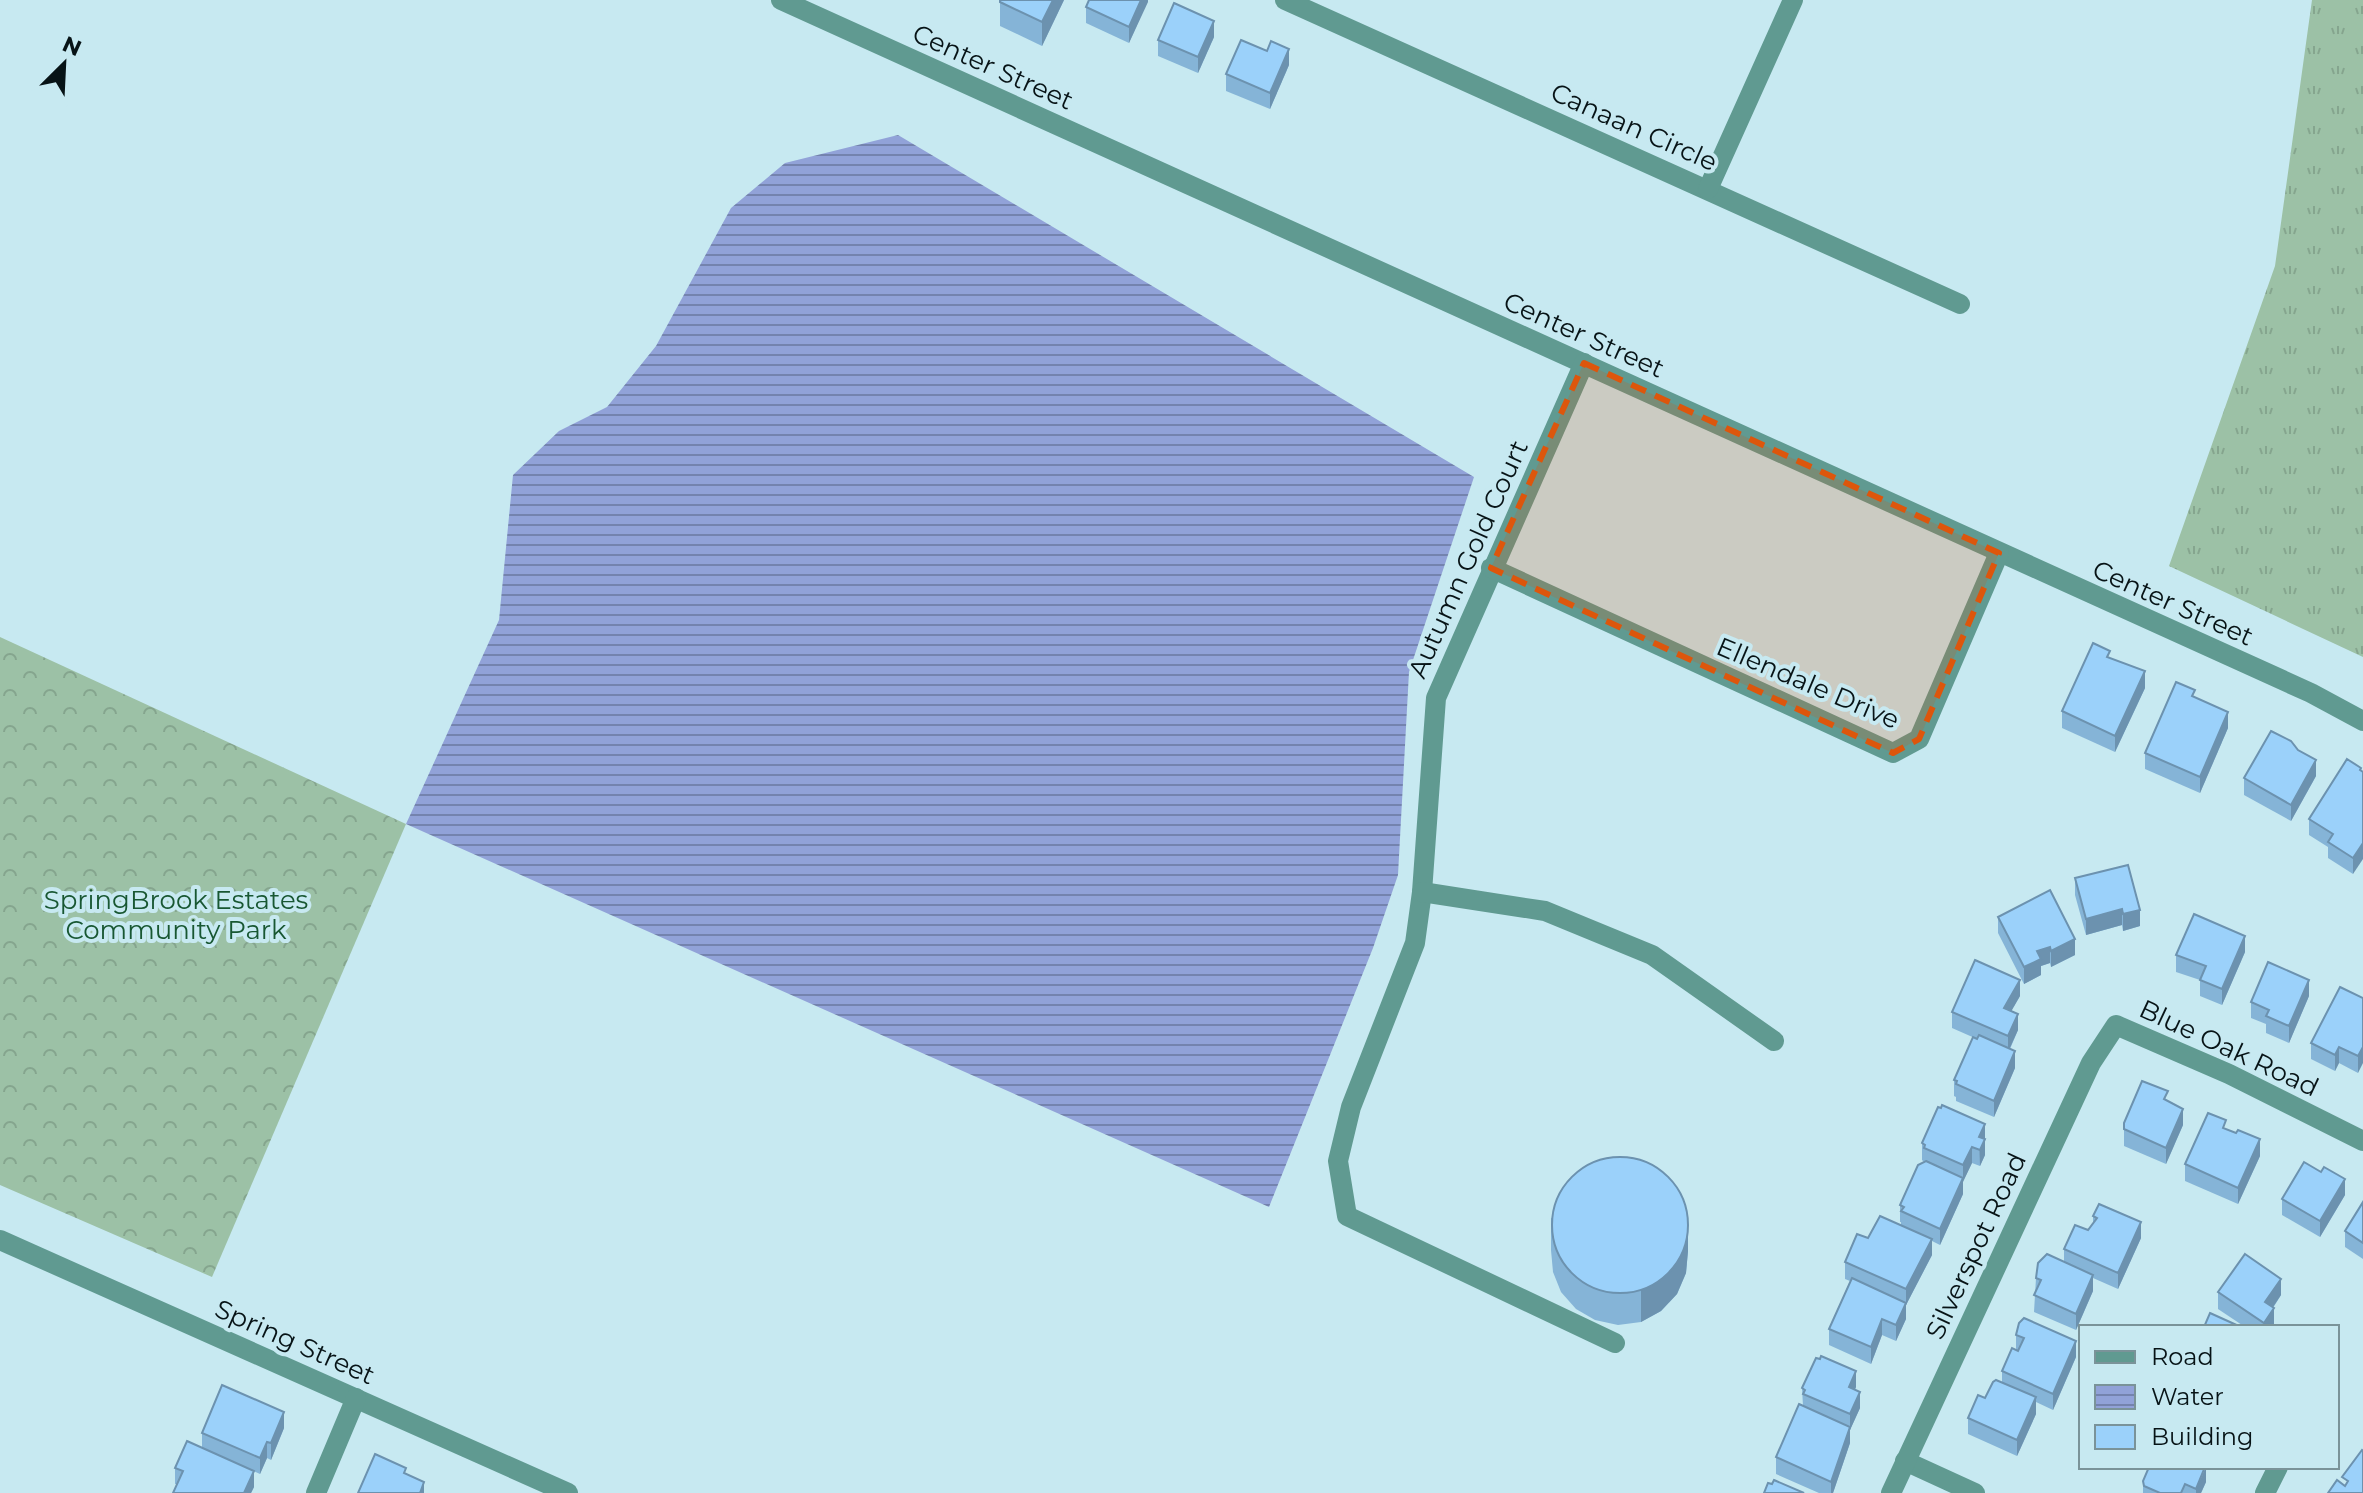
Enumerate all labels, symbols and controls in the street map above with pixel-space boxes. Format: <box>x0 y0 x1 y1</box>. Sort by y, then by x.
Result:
street label: Center Street <box>908 17 1078 117</box>
north arrow <box>24 24 104 104</box>
text: N <box>58 30 86 62</box>
street label: Canaan Circle <box>1546 76 1722 178</box>
street label: Center Street <box>1499 285 1669 385</box>
street label: Autumn Gold Court <box>1401 435 1535 683</box>
street label: Center Street <box>2088 553 2258 653</box>
street label: Ellendale Drive <box>1712 630 1904 736</box>
park label: SpringBrook Estates Community Park <box>44 884 308 946</box>
street label: Blue Oak Road <box>2134 992 2324 1104</box>
street label: Silverspot Road <box>1919 1148 2033 1344</box>
street label: Spring Street <box>210 1292 380 1392</box>
legend <box>2079 1325 2339 1469</box>
text: Road <box>2151 1342 2214 1371</box>
text: Water <box>2151 1382 2224 1411</box>
text: Building <box>2151 1422 2254 1451</box>

